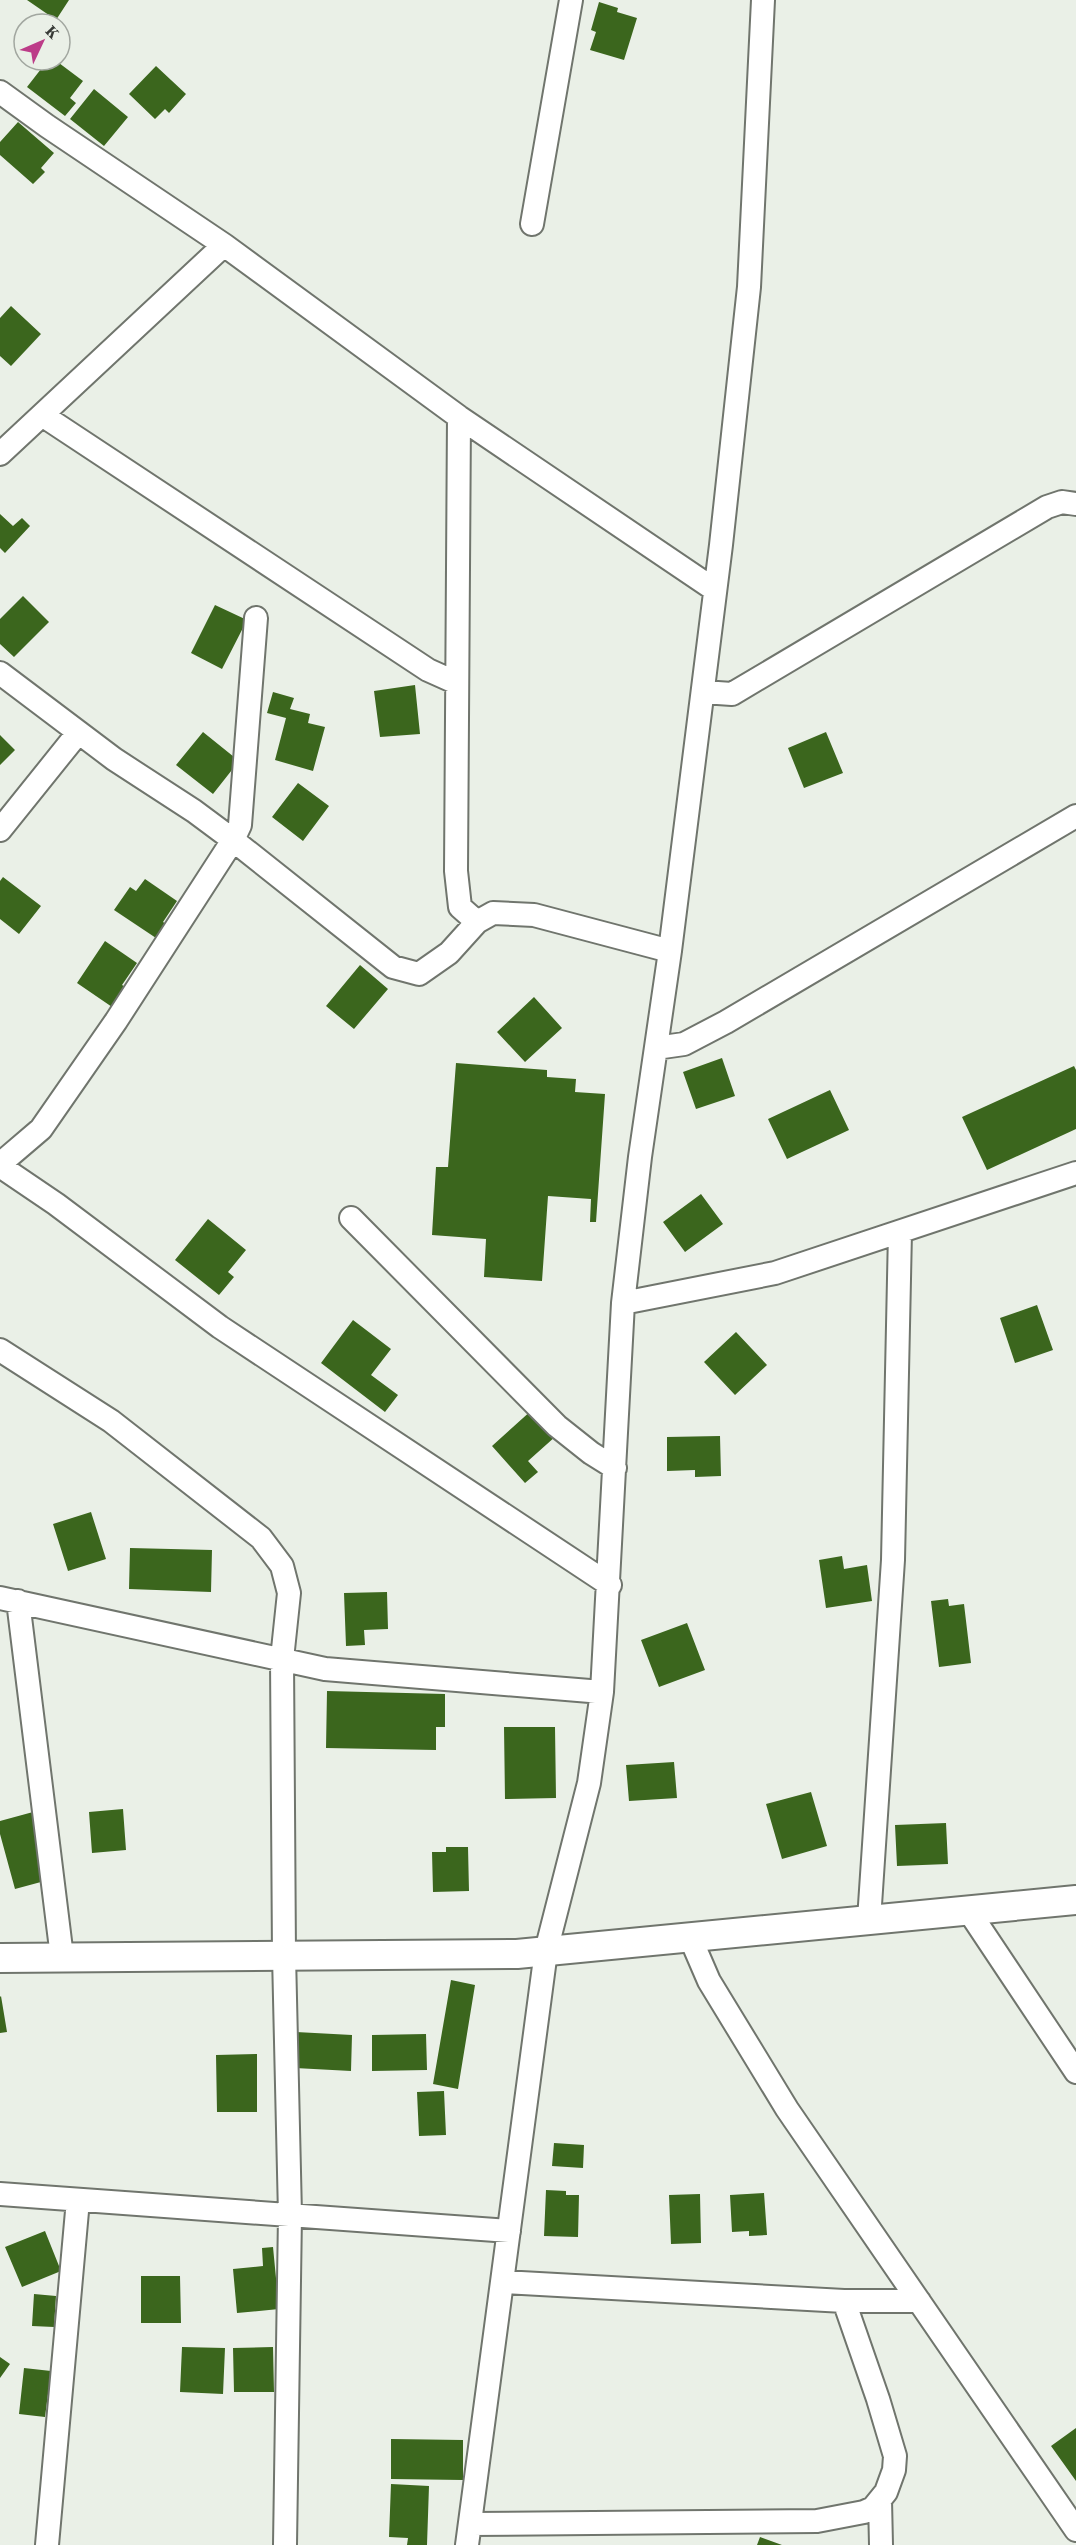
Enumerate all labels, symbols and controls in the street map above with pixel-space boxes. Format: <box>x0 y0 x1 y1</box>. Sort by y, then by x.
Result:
north arrow <box>12 12 72 72</box>
text: K <box>41 20 65 44</box>

